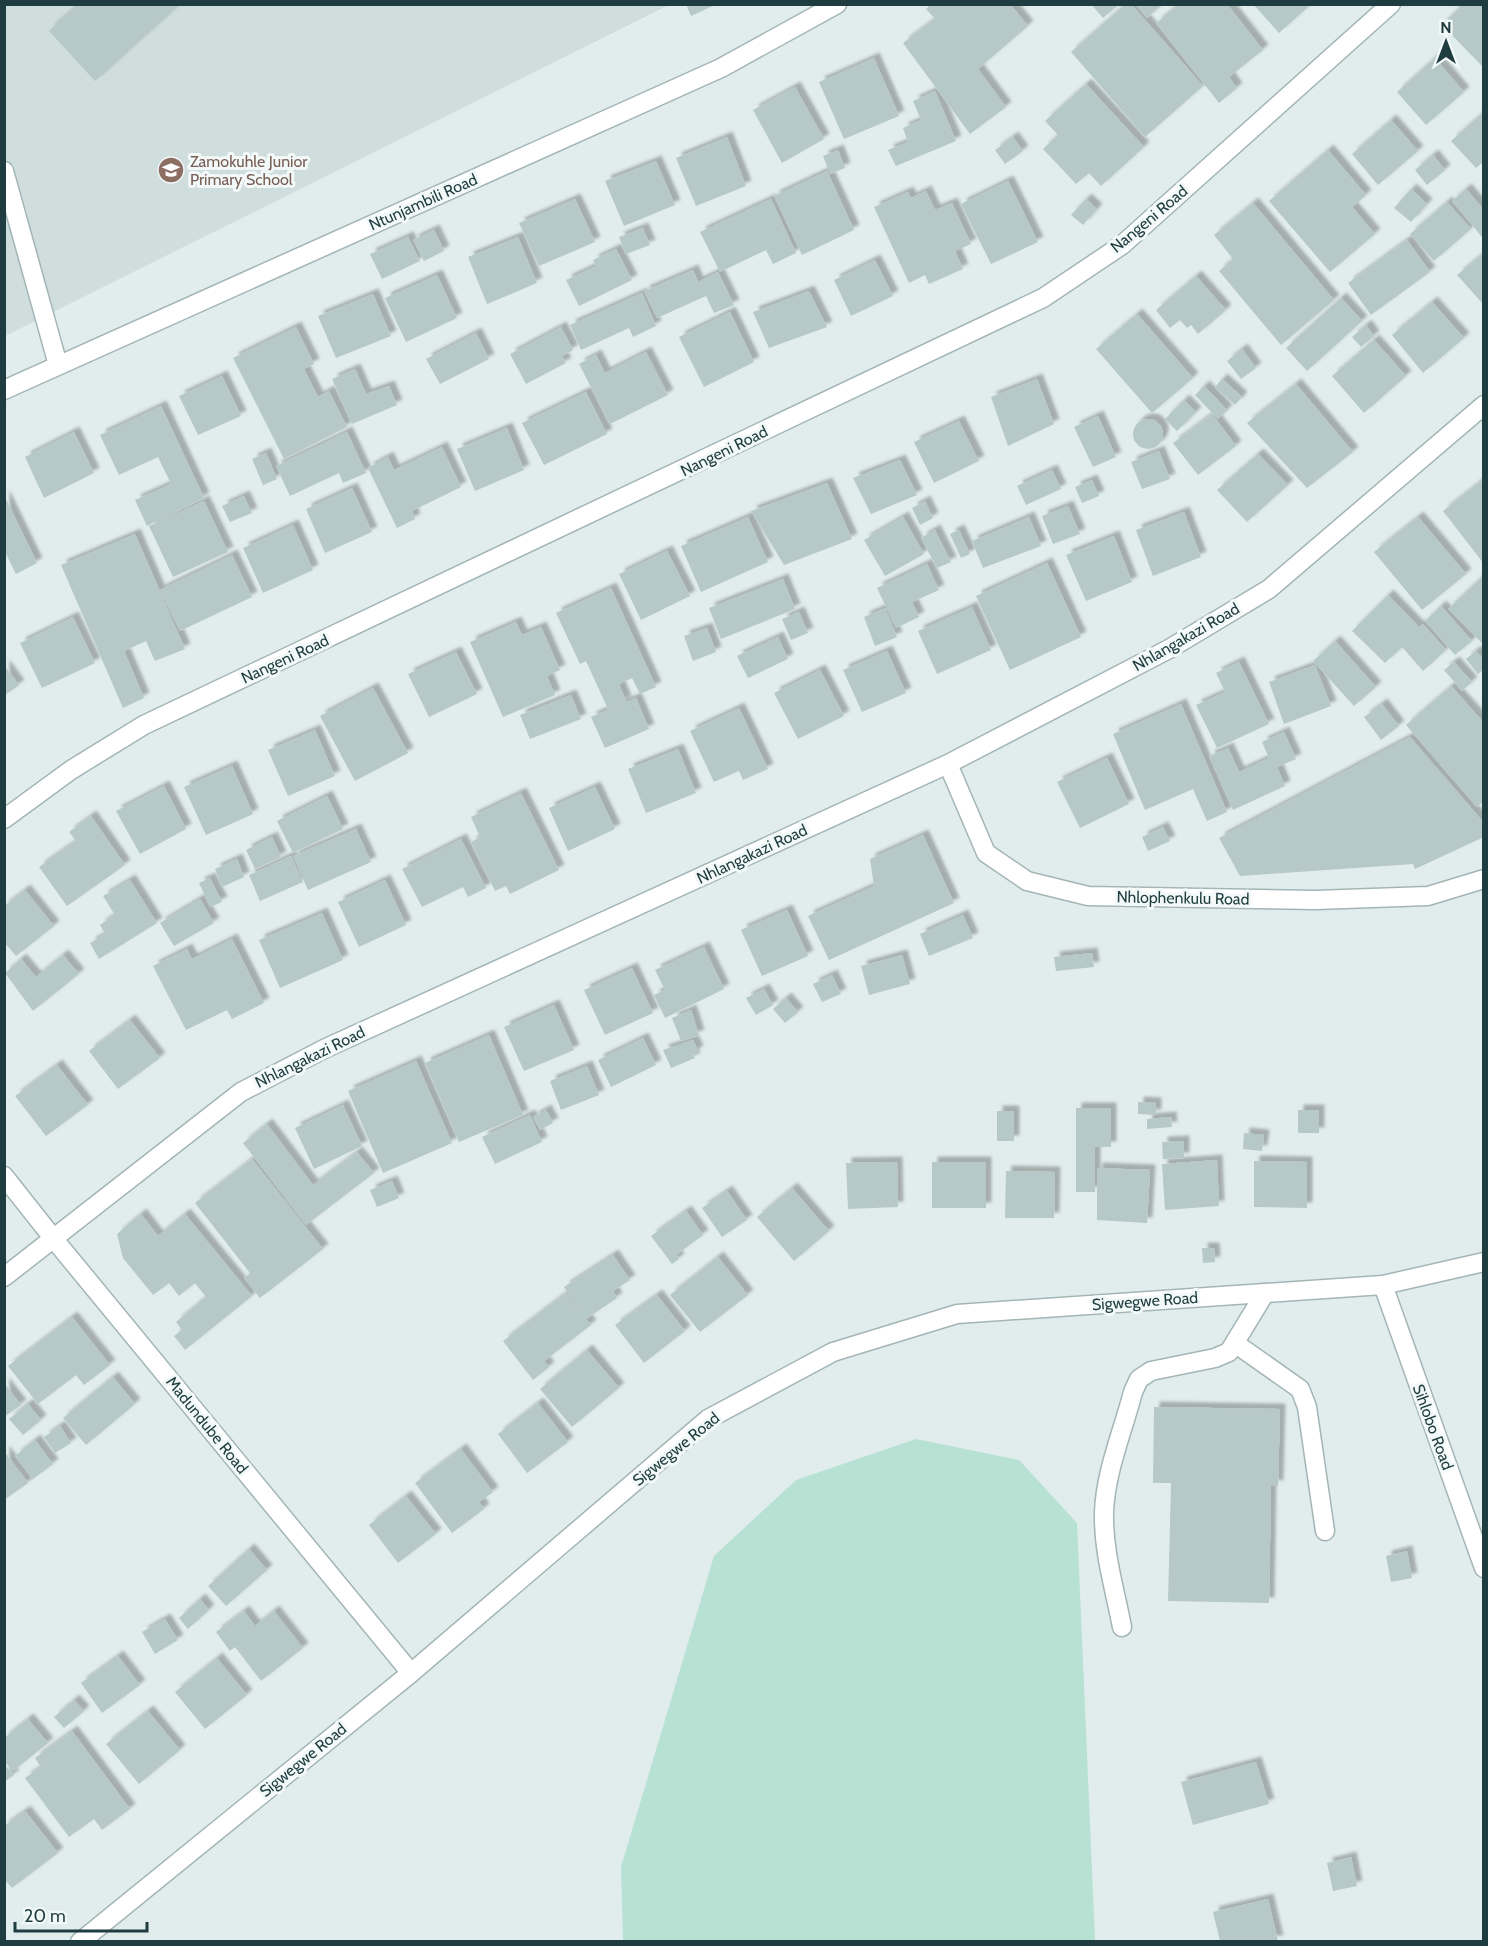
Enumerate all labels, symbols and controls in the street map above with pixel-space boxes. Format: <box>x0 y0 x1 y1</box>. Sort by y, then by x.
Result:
north arrow <box>1416 12 1476 72</box>
text: N <box>1440 18 1452 37</box>
place label: Zamokuhle Junior Primary School <box>190 152 308 189</box>
school or university icon: Zamokuhle Junior Primary School <box>156 155 186 185</box>
street label: Ntunjambili Road <box>366 170 480 234</box>
street label: Nangeni Road <box>1107 181 1191 257</box>
street label: Nangeni Road <box>677 422 771 480</box>
street label: Nhlangakazi Road <box>1129 599 1243 675</box>
street label: Nangeni Road <box>238 630 332 688</box>
street label: Nhlangakazi Road <box>694 820 810 888</box>
street label: Nhlophenkulu Road <box>1116 887 1250 909</box>
street label: Nhlangakazi Road <box>252 1022 368 1092</box>
street label: Sigwegwe Road <box>1091 1288 1199 1314</box>
street label: Madundube Road <box>162 1373 252 1477</box>
street label: Sihlobo Road <box>1409 1382 1457 1472</box>
street label: Sigwegwe Road <box>629 1408 723 1490</box>
street label: Sigwegwe Road <box>256 1719 350 1801</box>
scale bar <box>15 1895 147 1933</box>
text: 20 m <box>24 1905 66 1927</box>

